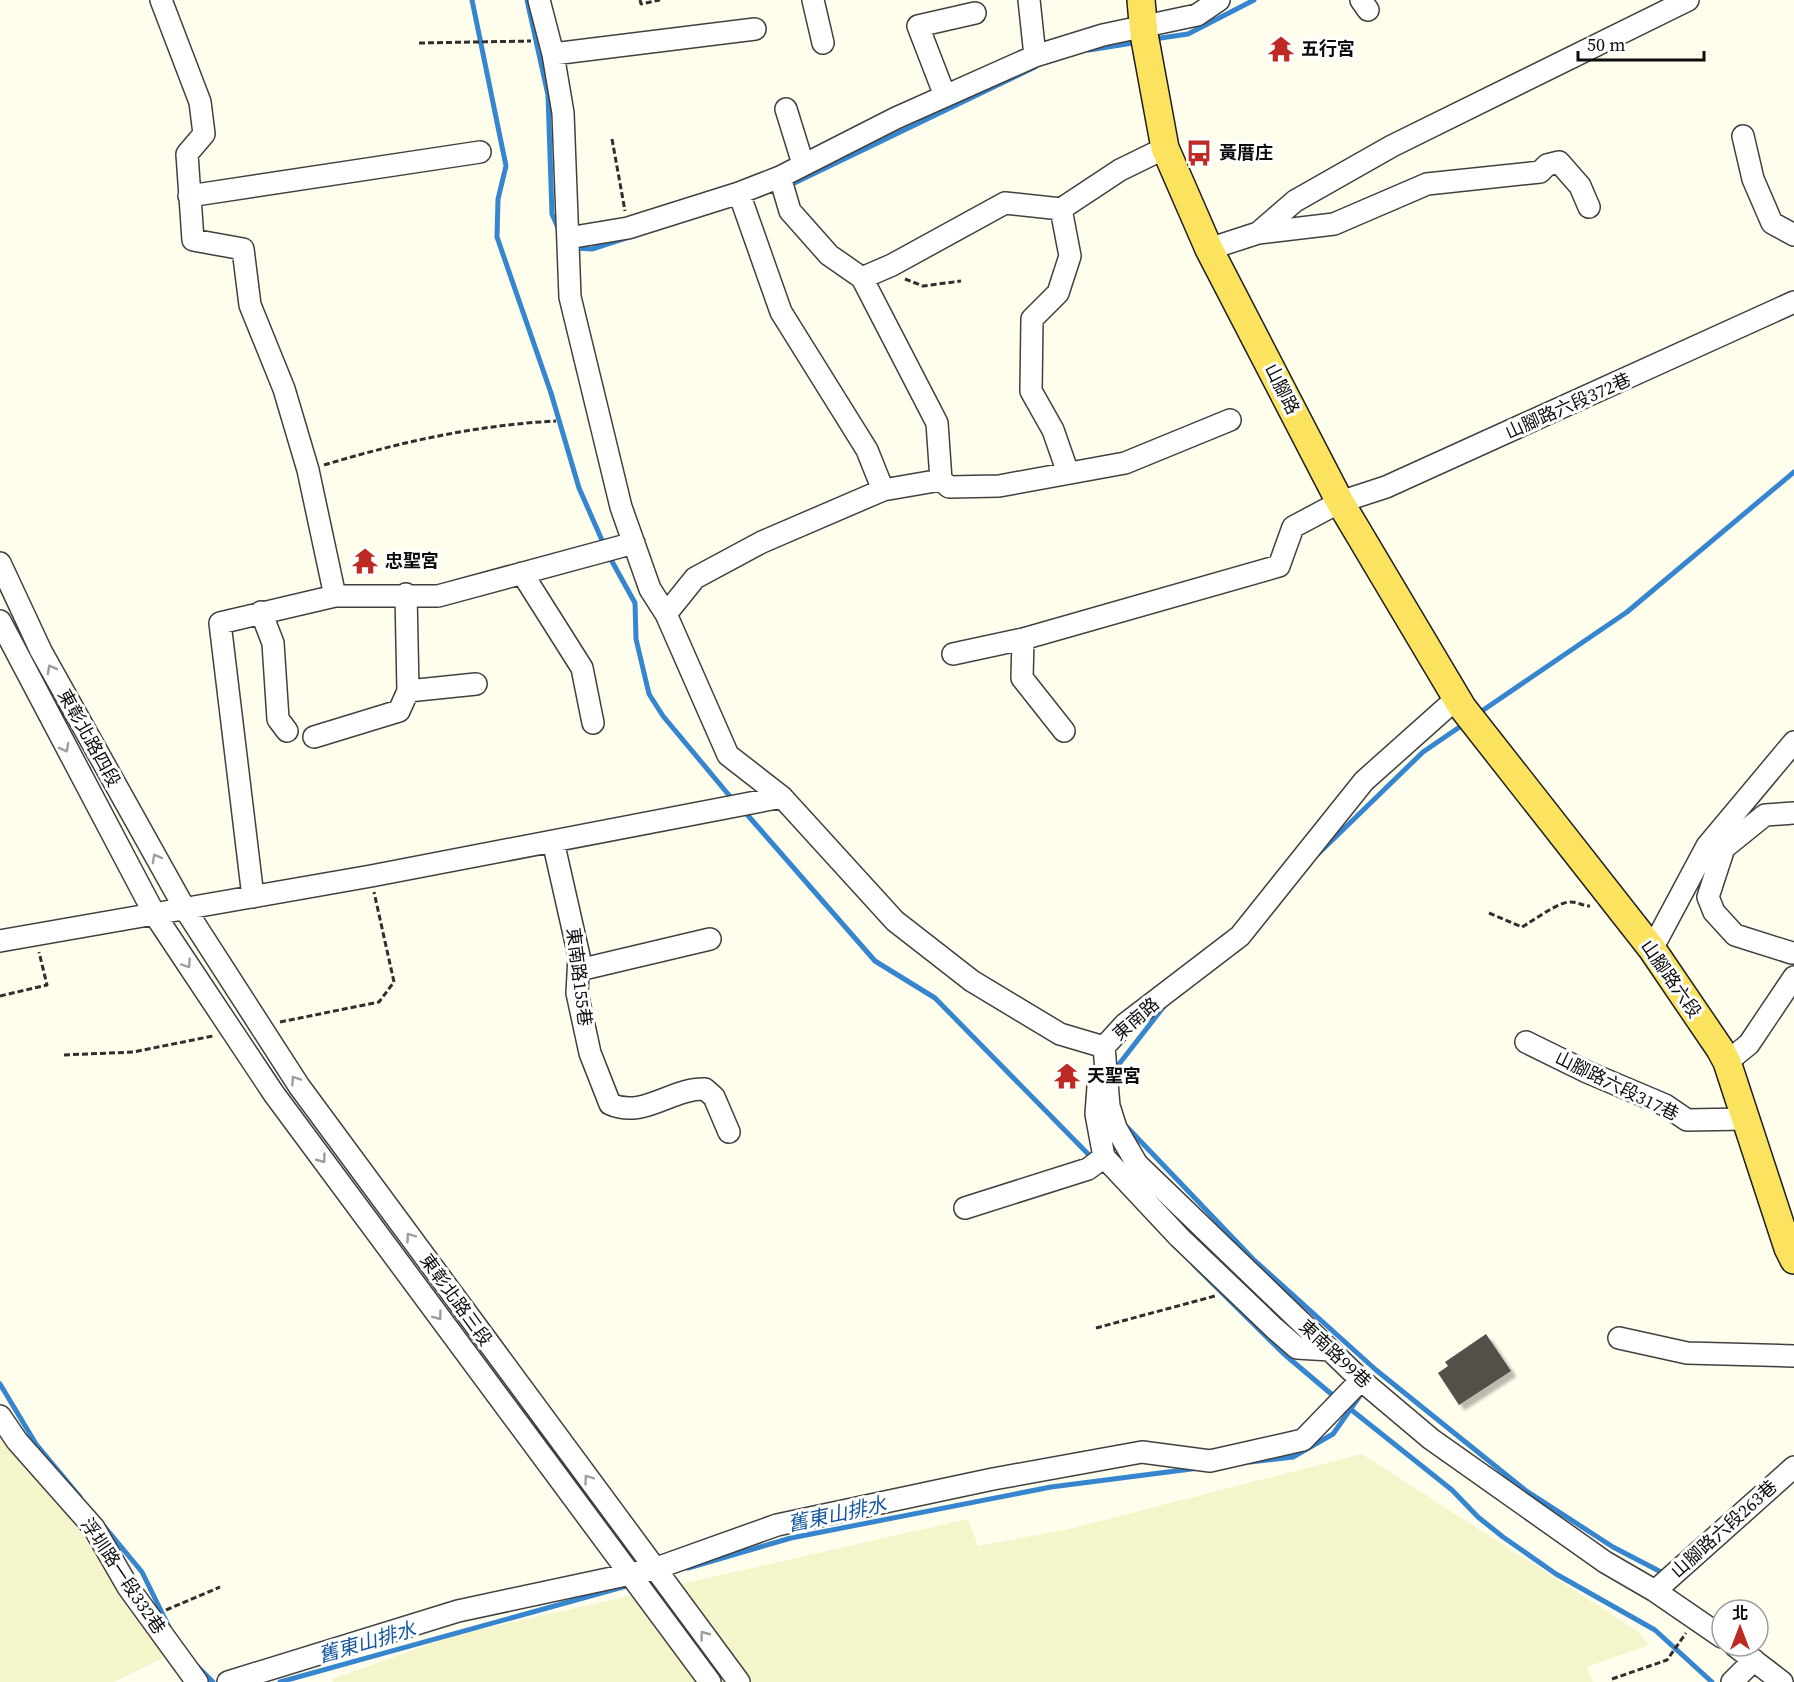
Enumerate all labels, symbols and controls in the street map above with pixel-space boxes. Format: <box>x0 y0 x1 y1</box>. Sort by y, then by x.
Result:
scale bar <box>1578 24 1704 62</box>
text: 50 m <box>1587 32 1625 57</box>
temple icon: 五行宮 <box>1266 34 1296 64</box>
place label: 五行宮 <box>1301 36 1355 61</box>
bus stop icon: 黃厝庄 <box>1184 138 1214 168</box>
place label: 黃厝庄 <box>1219 140 1273 165</box>
street label: 山腳路 <box>1259 359 1306 419</box>
street label: 山腳路六段372巷 <box>1501 367 1635 444</box>
temple icon: 忠聖宮 <box>350 546 380 576</box>
place label: 忠聖宮 <box>385 548 439 573</box>
one-way arrow <box>47 665 58 676</box>
street label: 東彰北路四段 <box>52 684 127 791</box>
one-way arrow <box>58 742 69 752</box>
one-way arrow <box>152 854 163 864</box>
street label: 東南路155巷 <box>561 926 598 1028</box>
street label: 山腳路六段 <box>1635 935 1707 1023</box>
one-way arrow <box>180 957 191 968</box>
street label: 東南路 <box>1107 991 1164 1046</box>
street label: 山腳路六段317巷 <box>1551 1045 1683 1126</box>
temple icon: 天聖宮 <box>1052 1061 1082 1091</box>
place label: 天聖宮 <box>1087 1063 1141 1088</box>
one-way arrow <box>291 1075 302 1086</box>
one-way arrow <box>314 1152 325 1163</box>
one-way arrow <box>406 1233 417 1244</box>
street label: 東彰北路三段 <box>415 1249 498 1351</box>
one-way arrow <box>431 1309 442 1320</box>
street label: 東南路99巷 <box>1294 1314 1377 1393</box>
one-way arrow <box>584 1474 595 1485</box>
street label: 山腳路六段263巷 <box>1665 1474 1782 1583</box>
water label: 舊東山排水 <box>785 1490 890 1538</box>
street label: 浮圳路一段332巷 <box>75 1513 172 1639</box>
north arrow <box>1710 1598 1770 1658</box>
text: 北 <box>1732 1602 1748 1624</box>
water label: 舊東山排水 <box>315 1614 420 1669</box>
one-way arrow <box>700 1631 711 1642</box>

